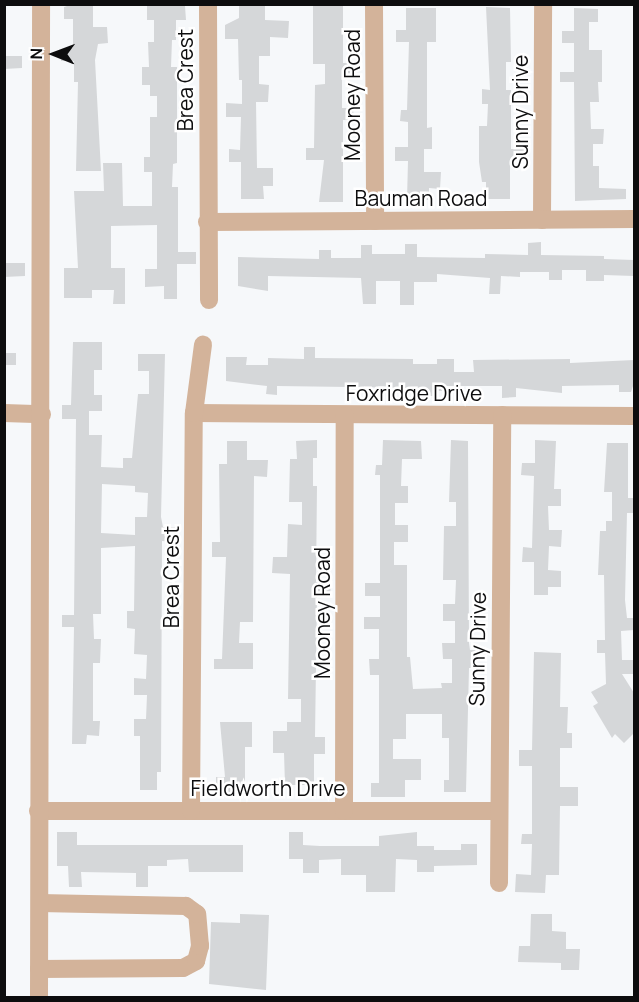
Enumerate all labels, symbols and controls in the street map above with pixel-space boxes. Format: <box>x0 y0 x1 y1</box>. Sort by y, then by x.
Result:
north arrow <box>24 24 84 84</box>
street label: Brea Crest <box>172 29 198 131</box>
street label: Mooney Road <box>339 29 365 161</box>
text: N <box>25 48 47 60</box>
street label: Sunny Drive <box>507 55 533 169</box>
street label: Bauman Road <box>355 185 487 211</box>
street label: Foxridge Drive <box>346 380 482 406</box>
street label: Brea Crest <box>158 526 184 628</box>
street label: Mooney Road <box>309 547 335 679</box>
street label: Sunny Drive <box>463 592 491 706</box>
street label: Fieldworth Drive <box>191 775 345 801</box>

